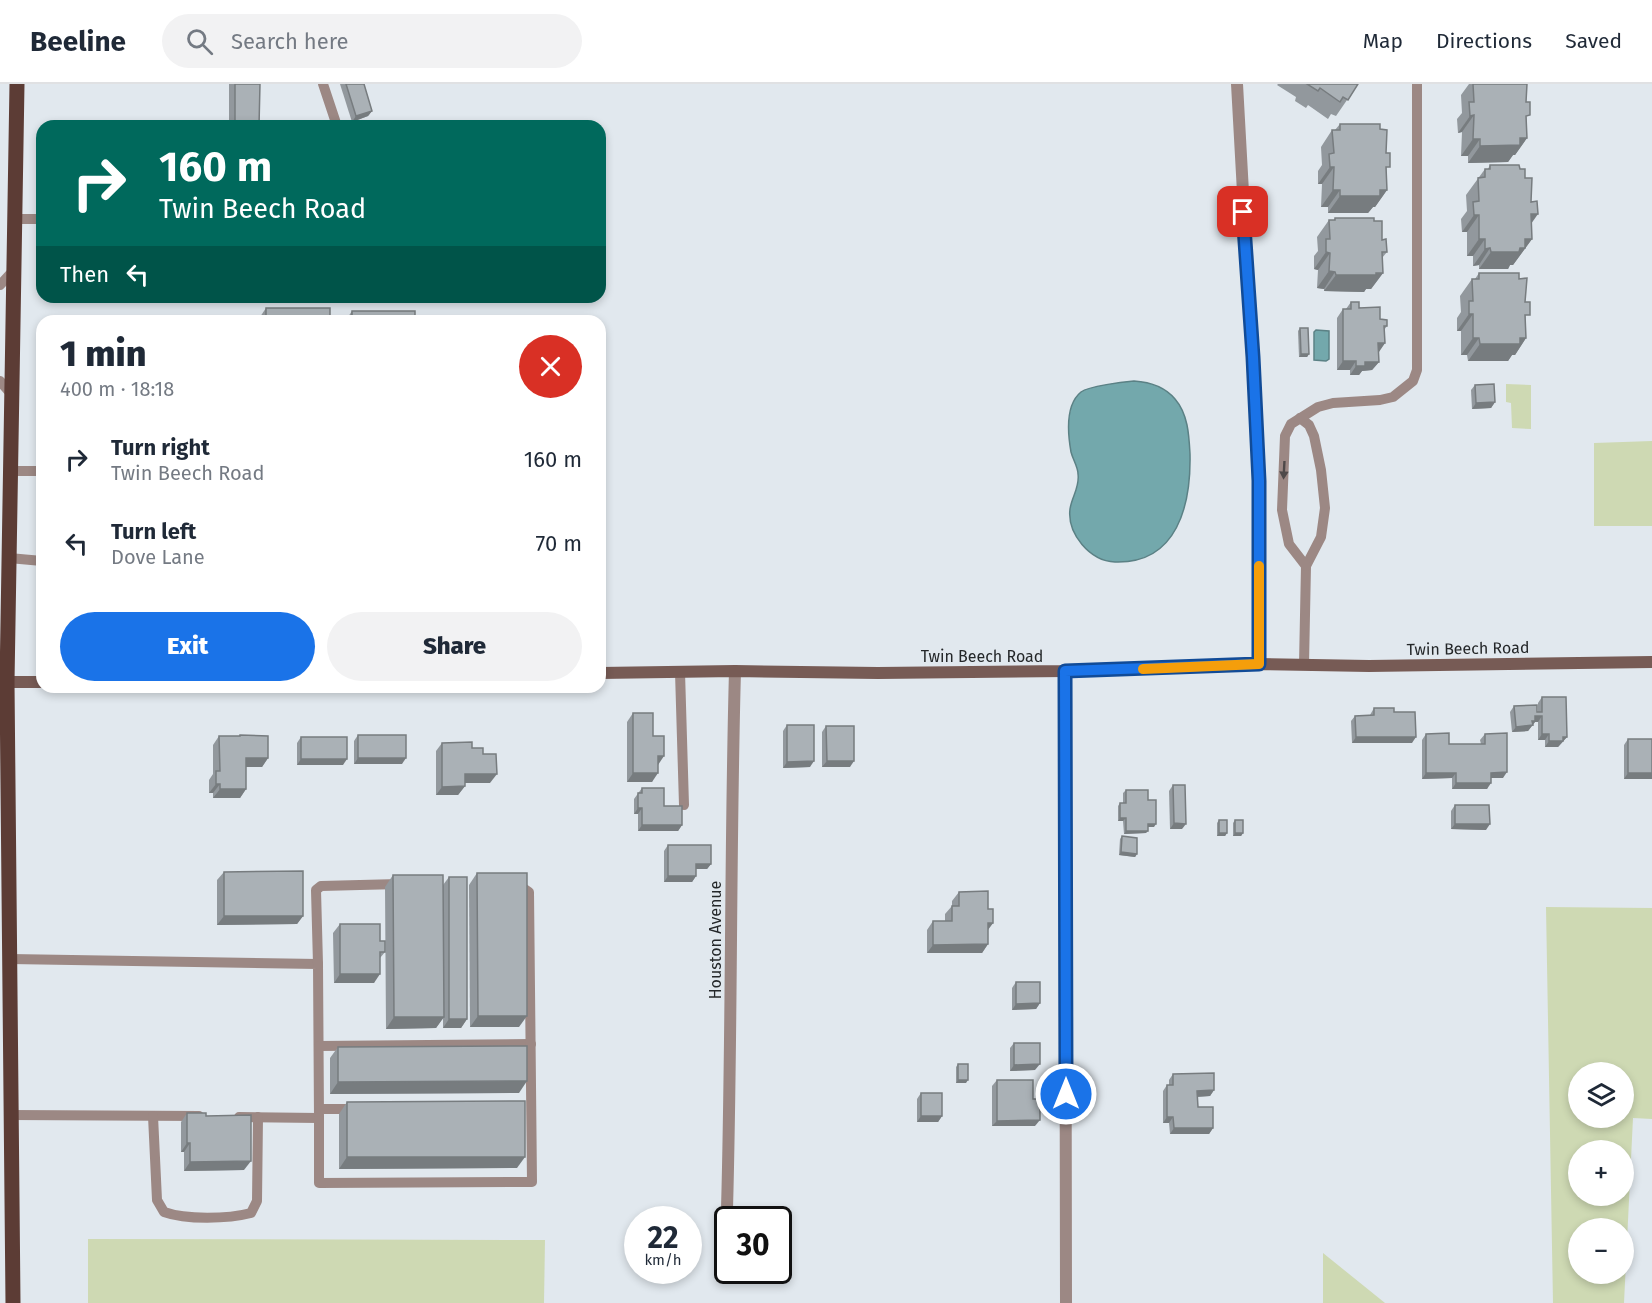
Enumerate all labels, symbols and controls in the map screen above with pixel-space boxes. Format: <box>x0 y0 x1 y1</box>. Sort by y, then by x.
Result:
search box <box>162 14 582 68</box>
text: Beeline <box>30 25 126 58</box>
icon: search <box>183 25 216 58</box>
text: Search here <box>231 28 349 55</box>
text: Map <box>1363 28 1403 54</box>
text: Directions <box>1436 28 1532 54</box>
text: Saved <box>1565 28 1622 54</box>
text: 160 m <box>159 142 272 192</box>
icon: right <box>60 144 138 222</box>
pin <box>1217 186 1268 237</box>
text: Twin Beech Road <box>159 193 366 225</box>
icon: arrive <box>1226 195 1259 228</box>
icon: left <box>121 258 154 291</box>
text: Then <box>60 261 109 288</box>
text: 1 min <box>60 332 146 376</box>
button: close <box>519 335 582 398</box>
text: 400 m · 18:18 <box>60 377 174 401</box>
text: Turn right <box>111 434 210 461</box>
icon: right <box>60 443 93 476</box>
text: 160 m <box>524 446 582 473</box>
text: Twin Beech Road <box>111 461 264 485</box>
one-way arrow <box>1279 461 1288 480</box>
text: Turn left <box>111 518 196 545</box>
icon: left <box>60 527 93 560</box>
text: 70 m <box>536 530 582 557</box>
text: Dove Lane <box>111 545 205 569</box>
button: Exit <box>60 612 315 681</box>
button: Share <box>327 612 582 681</box>
street label: Twin Beech Road <box>1406 638 1530 659</box>
street label: Twin Beech Road <box>921 647 1043 666</box>
street label: Houston Avenue <box>706 881 725 999</box>
position arrow <box>1034 1062 1098 1126</box>
map controls <box>1568 1062 1634 1284</box>
button: layers <box>1568 1062 1634 1128</box>
button: + <box>1568 1140 1634 1206</box>
speed limit sign: 30 <box>714 1206 792 1284</box>
button: − <box>1568 1218 1634 1284</box>
text: 22 <box>647 1220 679 1256</box>
text: km/h <box>644 1251 682 1269</box>

